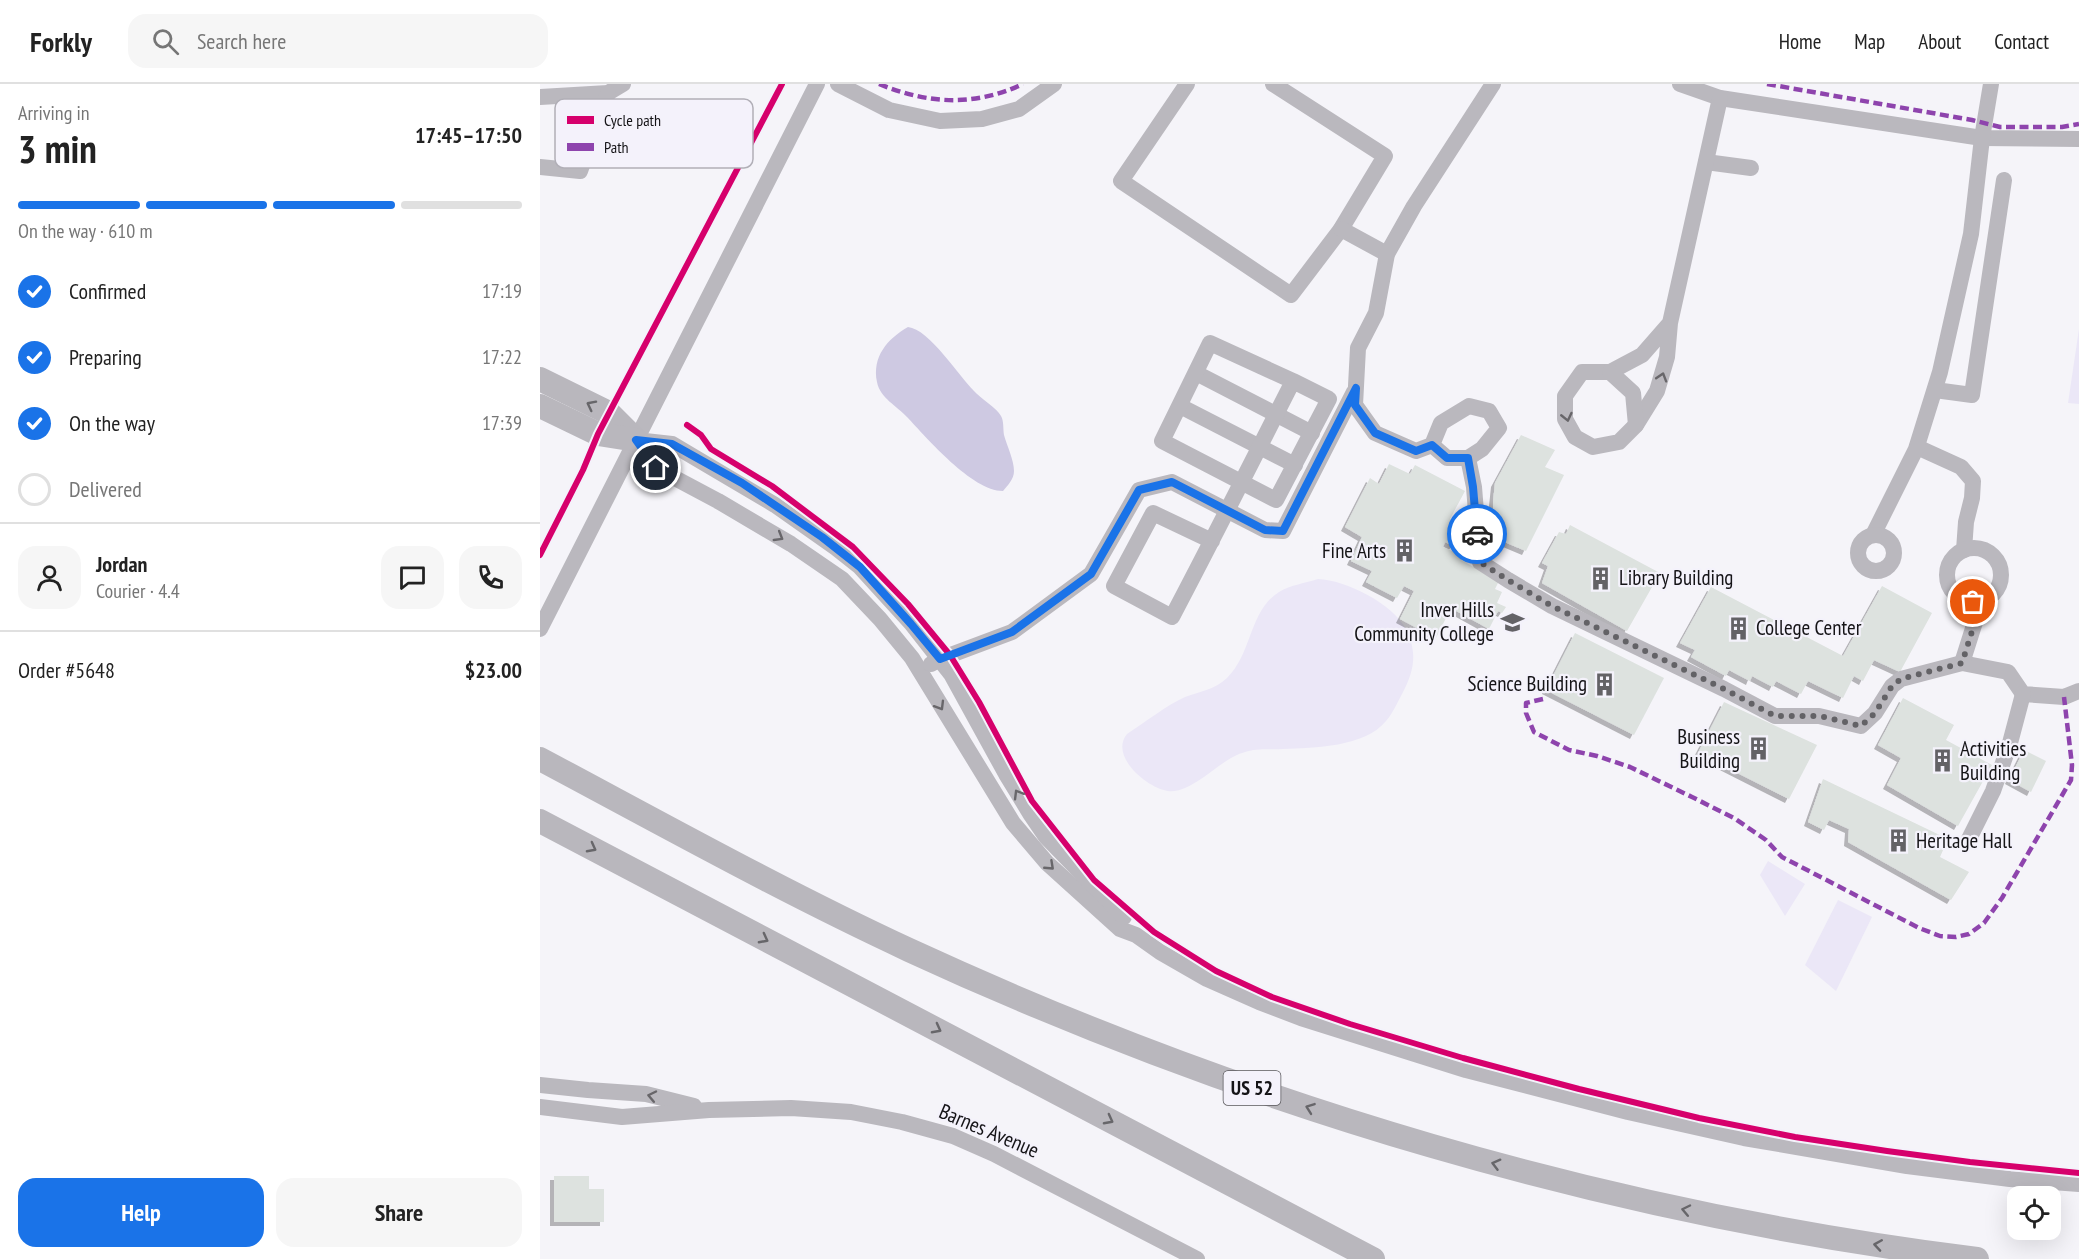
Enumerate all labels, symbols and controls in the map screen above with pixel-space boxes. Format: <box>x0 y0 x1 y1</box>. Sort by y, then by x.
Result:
search box <box>128 14 548 68</box>
text: Forkly <box>30 23 92 60</box>
icon: search <box>149 25 182 58</box>
text: Search here <box>197 27 286 55</box>
text: Home <box>1779 28 1821 55</box>
text: Map <box>1854 28 1885 55</box>
text: About <box>1918 28 1961 55</box>
text: Contact <box>1994 28 2049 55</box>
legend <box>555 99 753 168</box>
text: Arriving in <box>18 100 90 126</box>
text: Cycle path <box>604 110 661 130</box>
text: 17:45–17:50 <box>415 121 522 149</box>
text: 3 min <box>18 123 97 174</box>
text: Path <box>604 137 629 157</box>
text: On the way · 610 m <box>18 218 153 244</box>
icon: check <box>18 275 51 308</box>
text: Confirmed <box>69 277 146 305</box>
text: 17:19 <box>482 278 522 304</box>
icon: check <box>18 341 51 374</box>
text: Preparing <box>69 343 142 371</box>
text: 17:22 <box>482 344 522 370</box>
one-way arrow <box>1654 372 1667 383</box>
one-way arrow <box>587 400 598 412</box>
icon: check <box>18 407 51 440</box>
text: On the way <box>69 409 155 437</box>
text: 17:39 <box>482 410 522 436</box>
one-way arrow <box>1560 412 1573 422</box>
pin <box>630 442 681 493</box>
icon: home <box>639 451 672 484</box>
text: Delivered <box>69 475 142 503</box>
courier <box>1447 504 1507 564</box>
icon: car <box>1461 518 1494 551</box>
one-way arrow <box>773 530 783 541</box>
place label: Fine Arts <box>1322 537 1386 564</box>
building icon: Fine Arts <box>1391 538 1417 564</box>
button: person <box>18 546 81 609</box>
button: chat <box>381 546 444 609</box>
button: phone <box>459 546 522 609</box>
text: Jordan <box>96 550 147 578</box>
place label: Library Building <box>1619 564 1733 591</box>
building icon: Library Building <box>1588 565 1614 591</box>
pin <box>1947 576 1998 627</box>
text: Courier · 4.4 <box>96 578 180 604</box>
icon: bag <box>1956 585 1989 618</box>
place label: Inver Hills Community College <box>1354 596 1494 647</box>
school or university icon: Inver Hills Community College <box>1499 609 1525 635</box>
place label: College Center <box>1756 614 1862 641</box>
building icon: College Center <box>1725 615 1751 641</box>
text: Order #5648 <box>18 656 115 684</box>
text: $23.00 <box>465 656 522 684</box>
place label: Science Building <box>1467 670 1587 697</box>
building icon: Science Building <box>1592 671 1618 697</box>
one-way arrow <box>933 700 945 710</box>
place label: Business Building <box>1677 723 1740 774</box>
place label: Activities Building <box>1960 735 2026 786</box>
building icon: Business Building <box>1745 736 1771 762</box>
building icon: Activities Building <box>1929 748 1955 774</box>
one-way arrow <box>1014 790 1026 800</box>
place label: Heritage Hall <box>1916 827 2012 854</box>
building icon: Heritage Hall <box>1885 828 1911 854</box>
one-way arrow <box>585 841 596 852</box>
one-way arrow <box>1044 859 1054 870</box>
one-way arrow <box>758 931 769 943</box>
one-way arrow <box>931 1022 942 1034</box>
road number: US 52 <box>1224 1071 1280 1105</box>
one-way arrow <box>647 1090 657 1103</box>
street label: Barnes Avenue <box>935 1097 1043 1164</box>
one-way arrow <box>1305 1103 1316 1116</box>
one-way arrow <box>1103 1113 1114 1124</box>
one-way arrow <box>1492 1159 1502 1172</box>
button: Help <box>18 1178 264 1247</box>
button: Share <box>276 1178 522 1247</box>
map controls <box>2007 1186 2061 1240</box>
button: locate <box>2007 1186 2061 1240</box>
one-way arrow <box>1681 1204 1691 1217</box>
one-way arrow <box>1873 1239 1883 1251</box>

